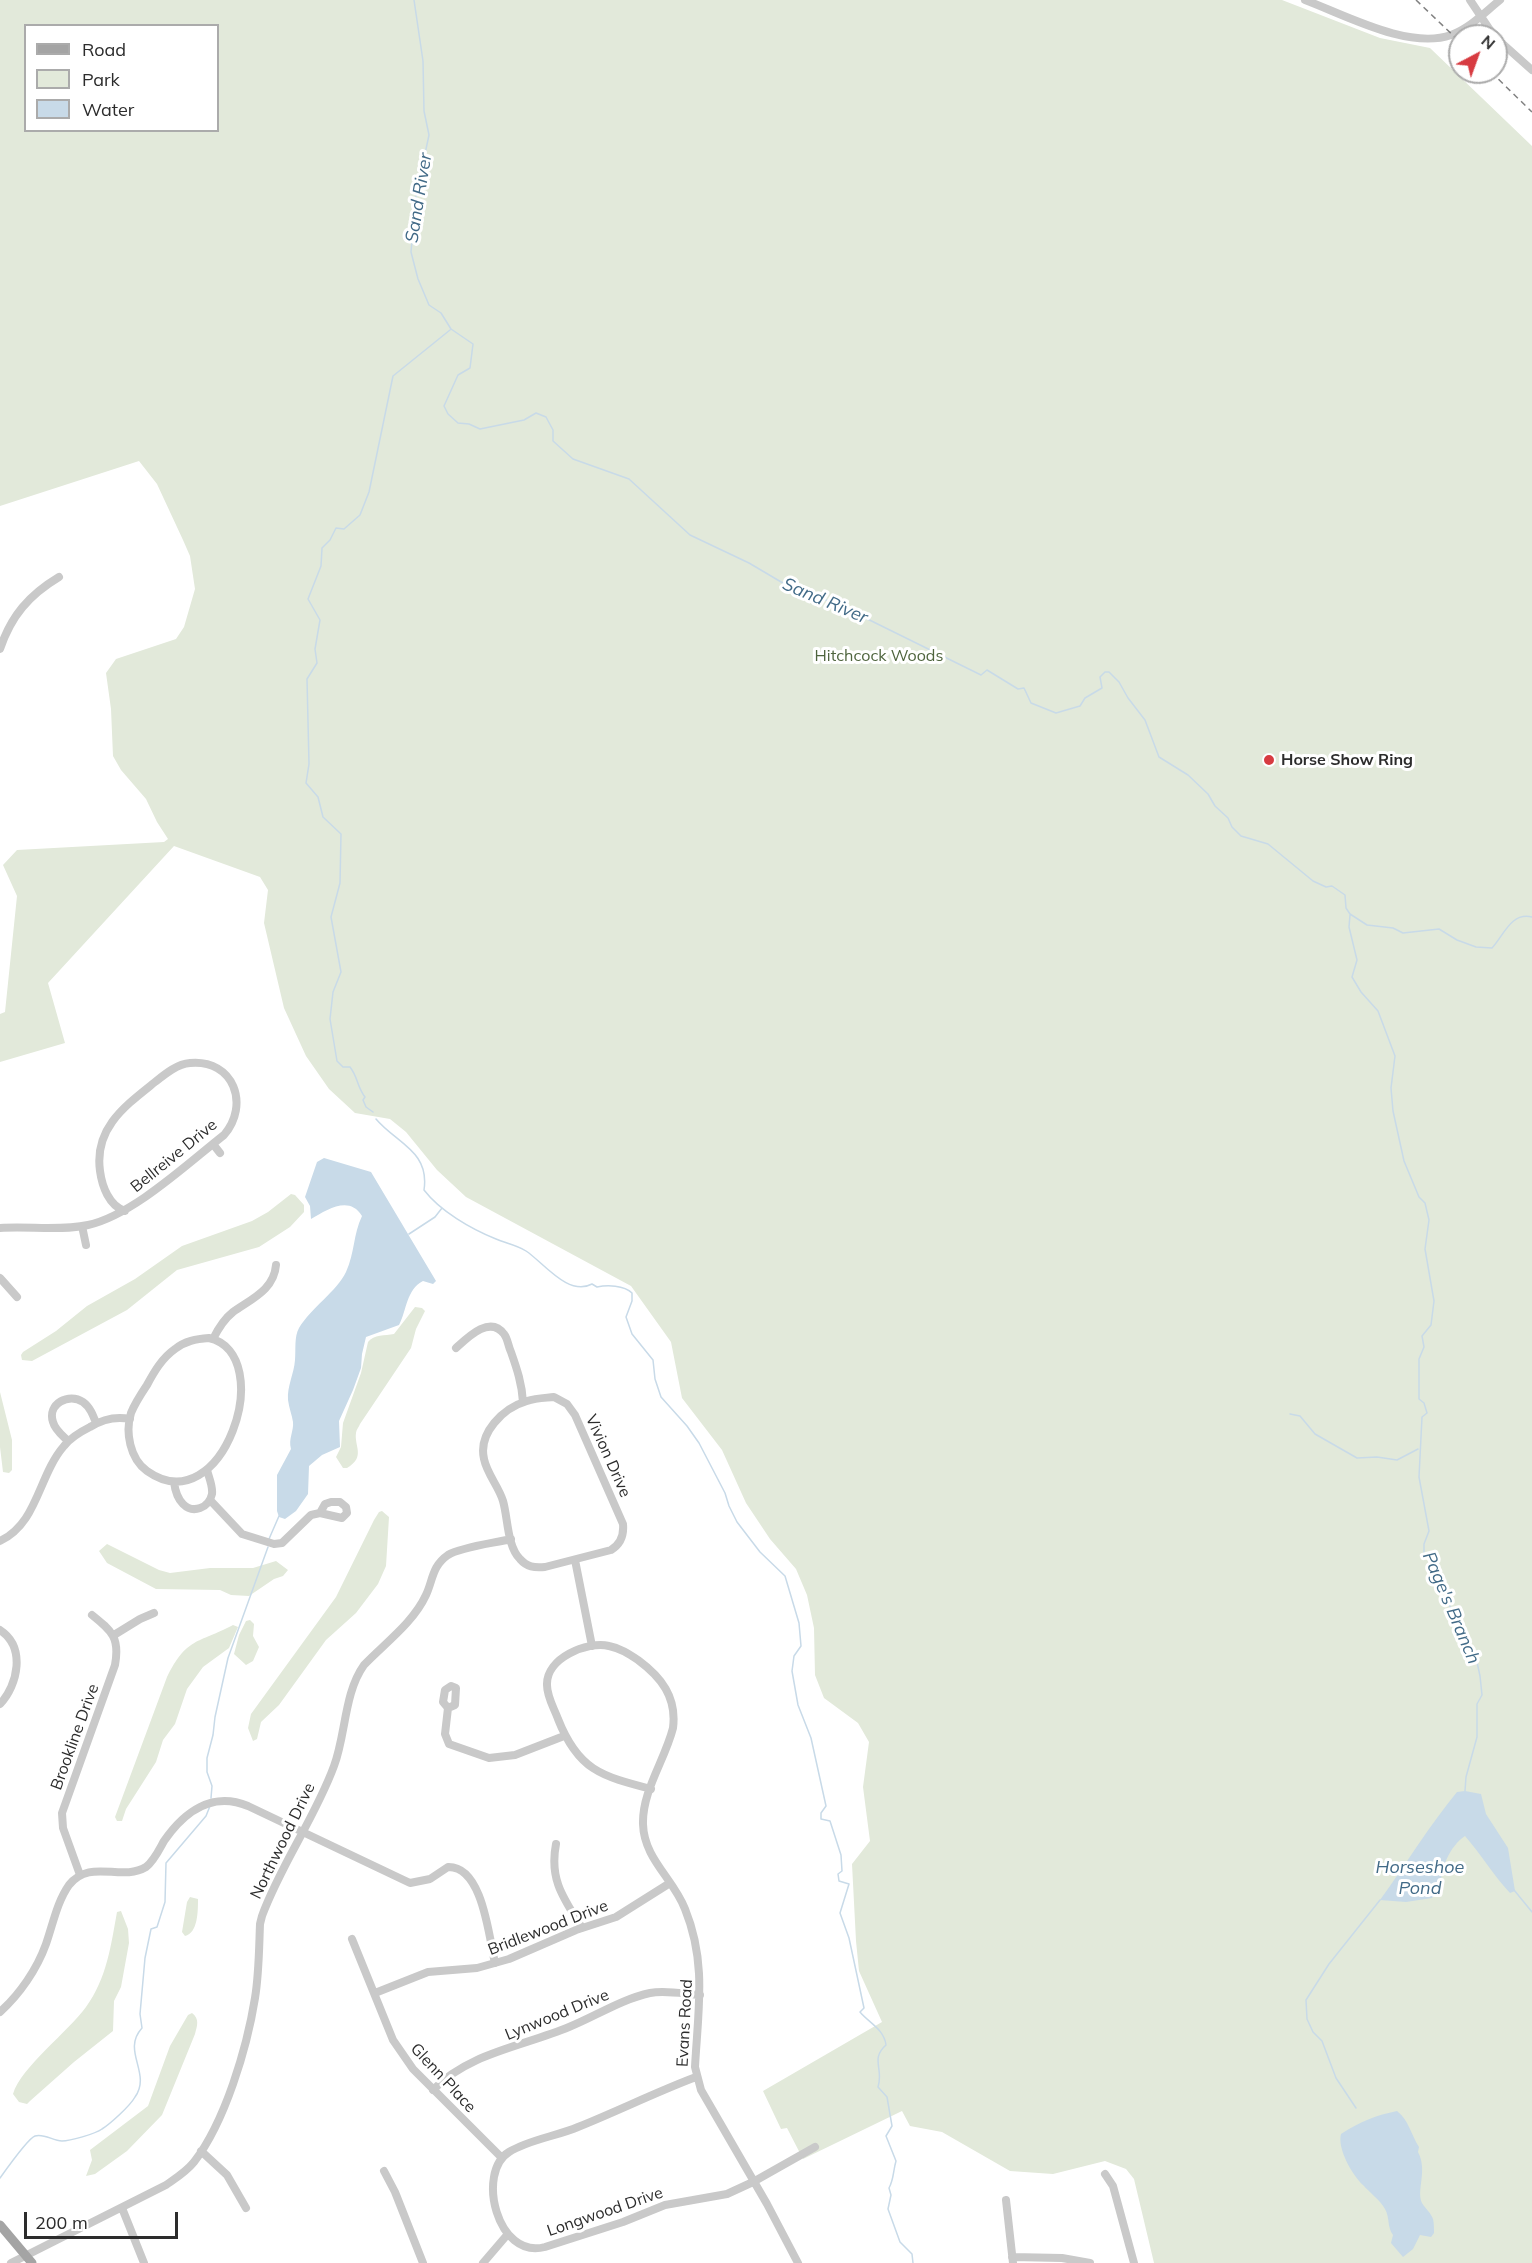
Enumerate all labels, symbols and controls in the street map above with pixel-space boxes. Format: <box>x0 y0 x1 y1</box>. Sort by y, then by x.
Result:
legend <box>24 24 219 132</box>
north arrow <box>1448 24 1508 84</box>
text: N <box>1477 30 1500 53</box>
text: Road <box>82 38 126 61</box>
text: Park <box>82 68 120 91</box>
text: Water <box>82 98 134 121</box>
water label: Sand River <box>401 152 437 244</box>
water label: Sand River <box>779 573 871 629</box>
park label: Hitchcock Woods <box>815 646 943 666</box>
place label: Horse Show Ring <box>1281 750 1413 770</box>
marker: Horse Show Ring <box>1262 753 1276 767</box>
street label: Bellreive Drive <box>127 1115 221 1197</box>
street label: Vivion Drive <box>581 1412 635 1500</box>
water label: Page's Branch <box>1418 1549 1484 1667</box>
street label: Brookline Drive <box>47 1681 103 1793</box>
street label: Northwood Drive <box>247 1780 319 1902</box>
water label: Horseshoe Pond <box>1376 1857 1464 1900</box>
street label: Bridlewood Drive <box>485 1896 611 1960</box>
street label: Evans Road <box>673 1979 697 2067</box>
street label: Lynwood Drive <box>502 1985 612 2045</box>
street label: Glenn Place <box>406 2039 480 2117</box>
street label: Longwood Drive <box>545 2183 665 2241</box>
scale bar <box>27 2200 182 2238</box>
text: 200 m <box>35 2211 88 2234</box>

